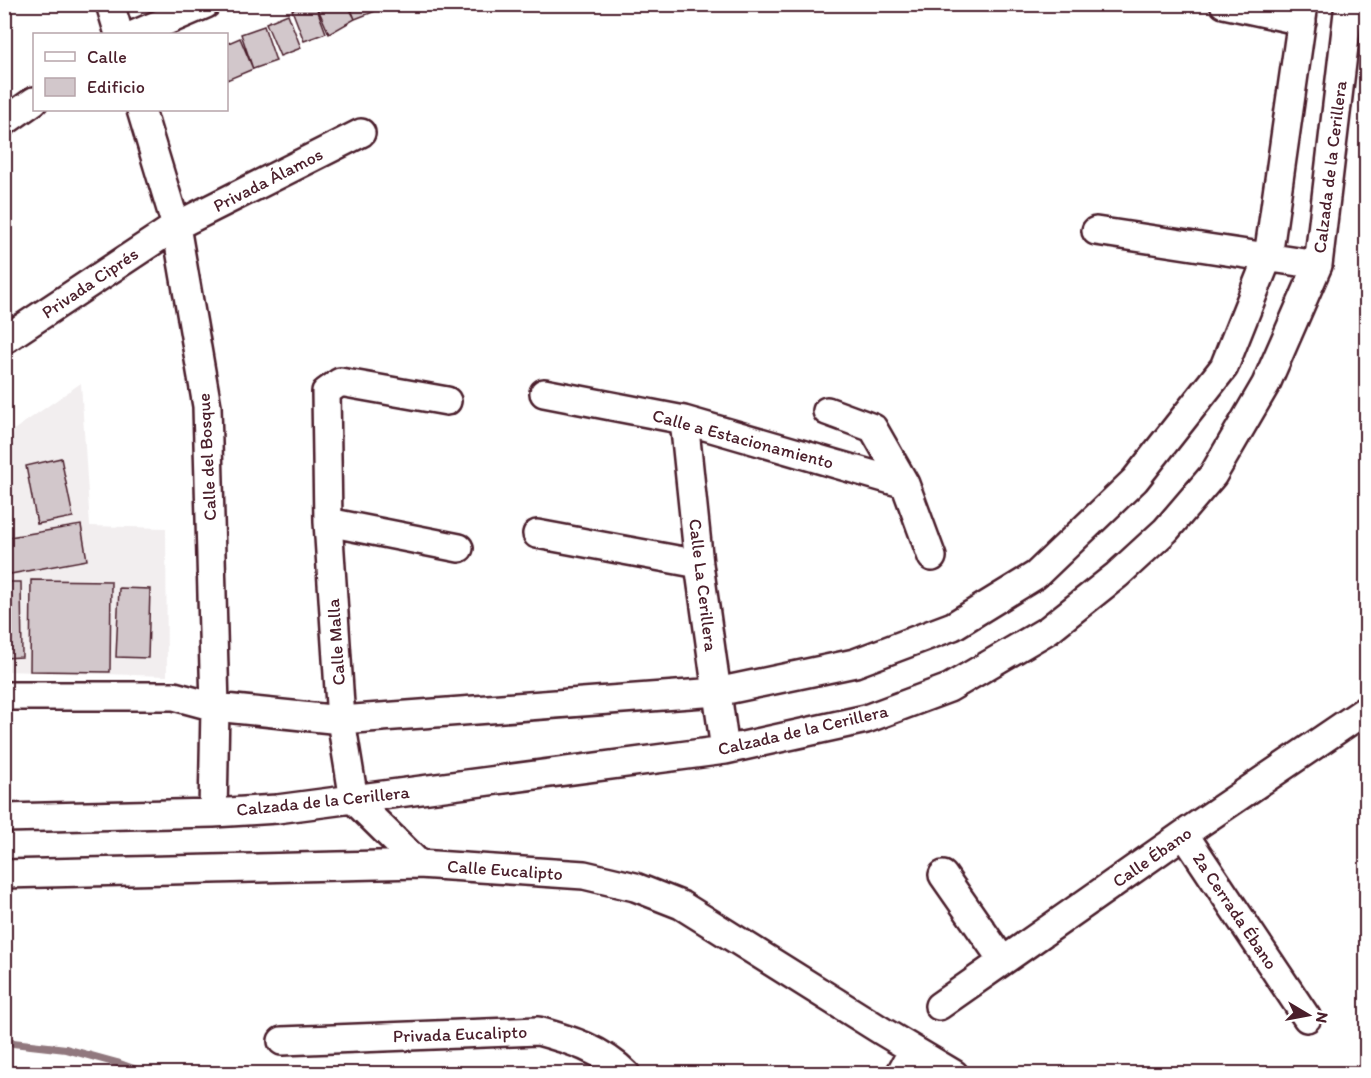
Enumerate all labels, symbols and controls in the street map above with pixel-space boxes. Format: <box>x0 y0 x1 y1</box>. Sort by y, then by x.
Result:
legend <box>33 33 228 111</box>
text: Calle <box>87 46 127 68</box>
text: Edificio <box>87 76 145 98</box>
street label: Calzada de la Cerillera <box>1308 79 1352 255</box>
street label: Privada Álamos <box>209 143 327 217</box>
street label: Privada Ciprés <box>38 243 142 323</box>
street label: Calle del Bosque <box>193 393 221 521</box>
street label: Calle a Estacionamiento <box>650 404 836 474</box>
street label: Calle La Cerillera <box>684 517 722 653</box>
street label: Calle Malla <box>322 597 350 686</box>
street label: Calzada de la Cerillera <box>716 700 891 760</box>
street label: Calzada de la Cerillera <box>235 781 411 821</box>
street label: Calle Ébano <box>1108 822 1196 892</box>
street label: 2a Cerrada Ébano <box>1188 848 1282 974</box>
street label: Calle Eucalipto <box>446 855 564 885</box>
north arrow <box>1278 985 1338 1045</box>
text: N <box>1312 1011 1333 1024</box>
street label: Privada Eucalipto <box>392 1021 528 1047</box>

